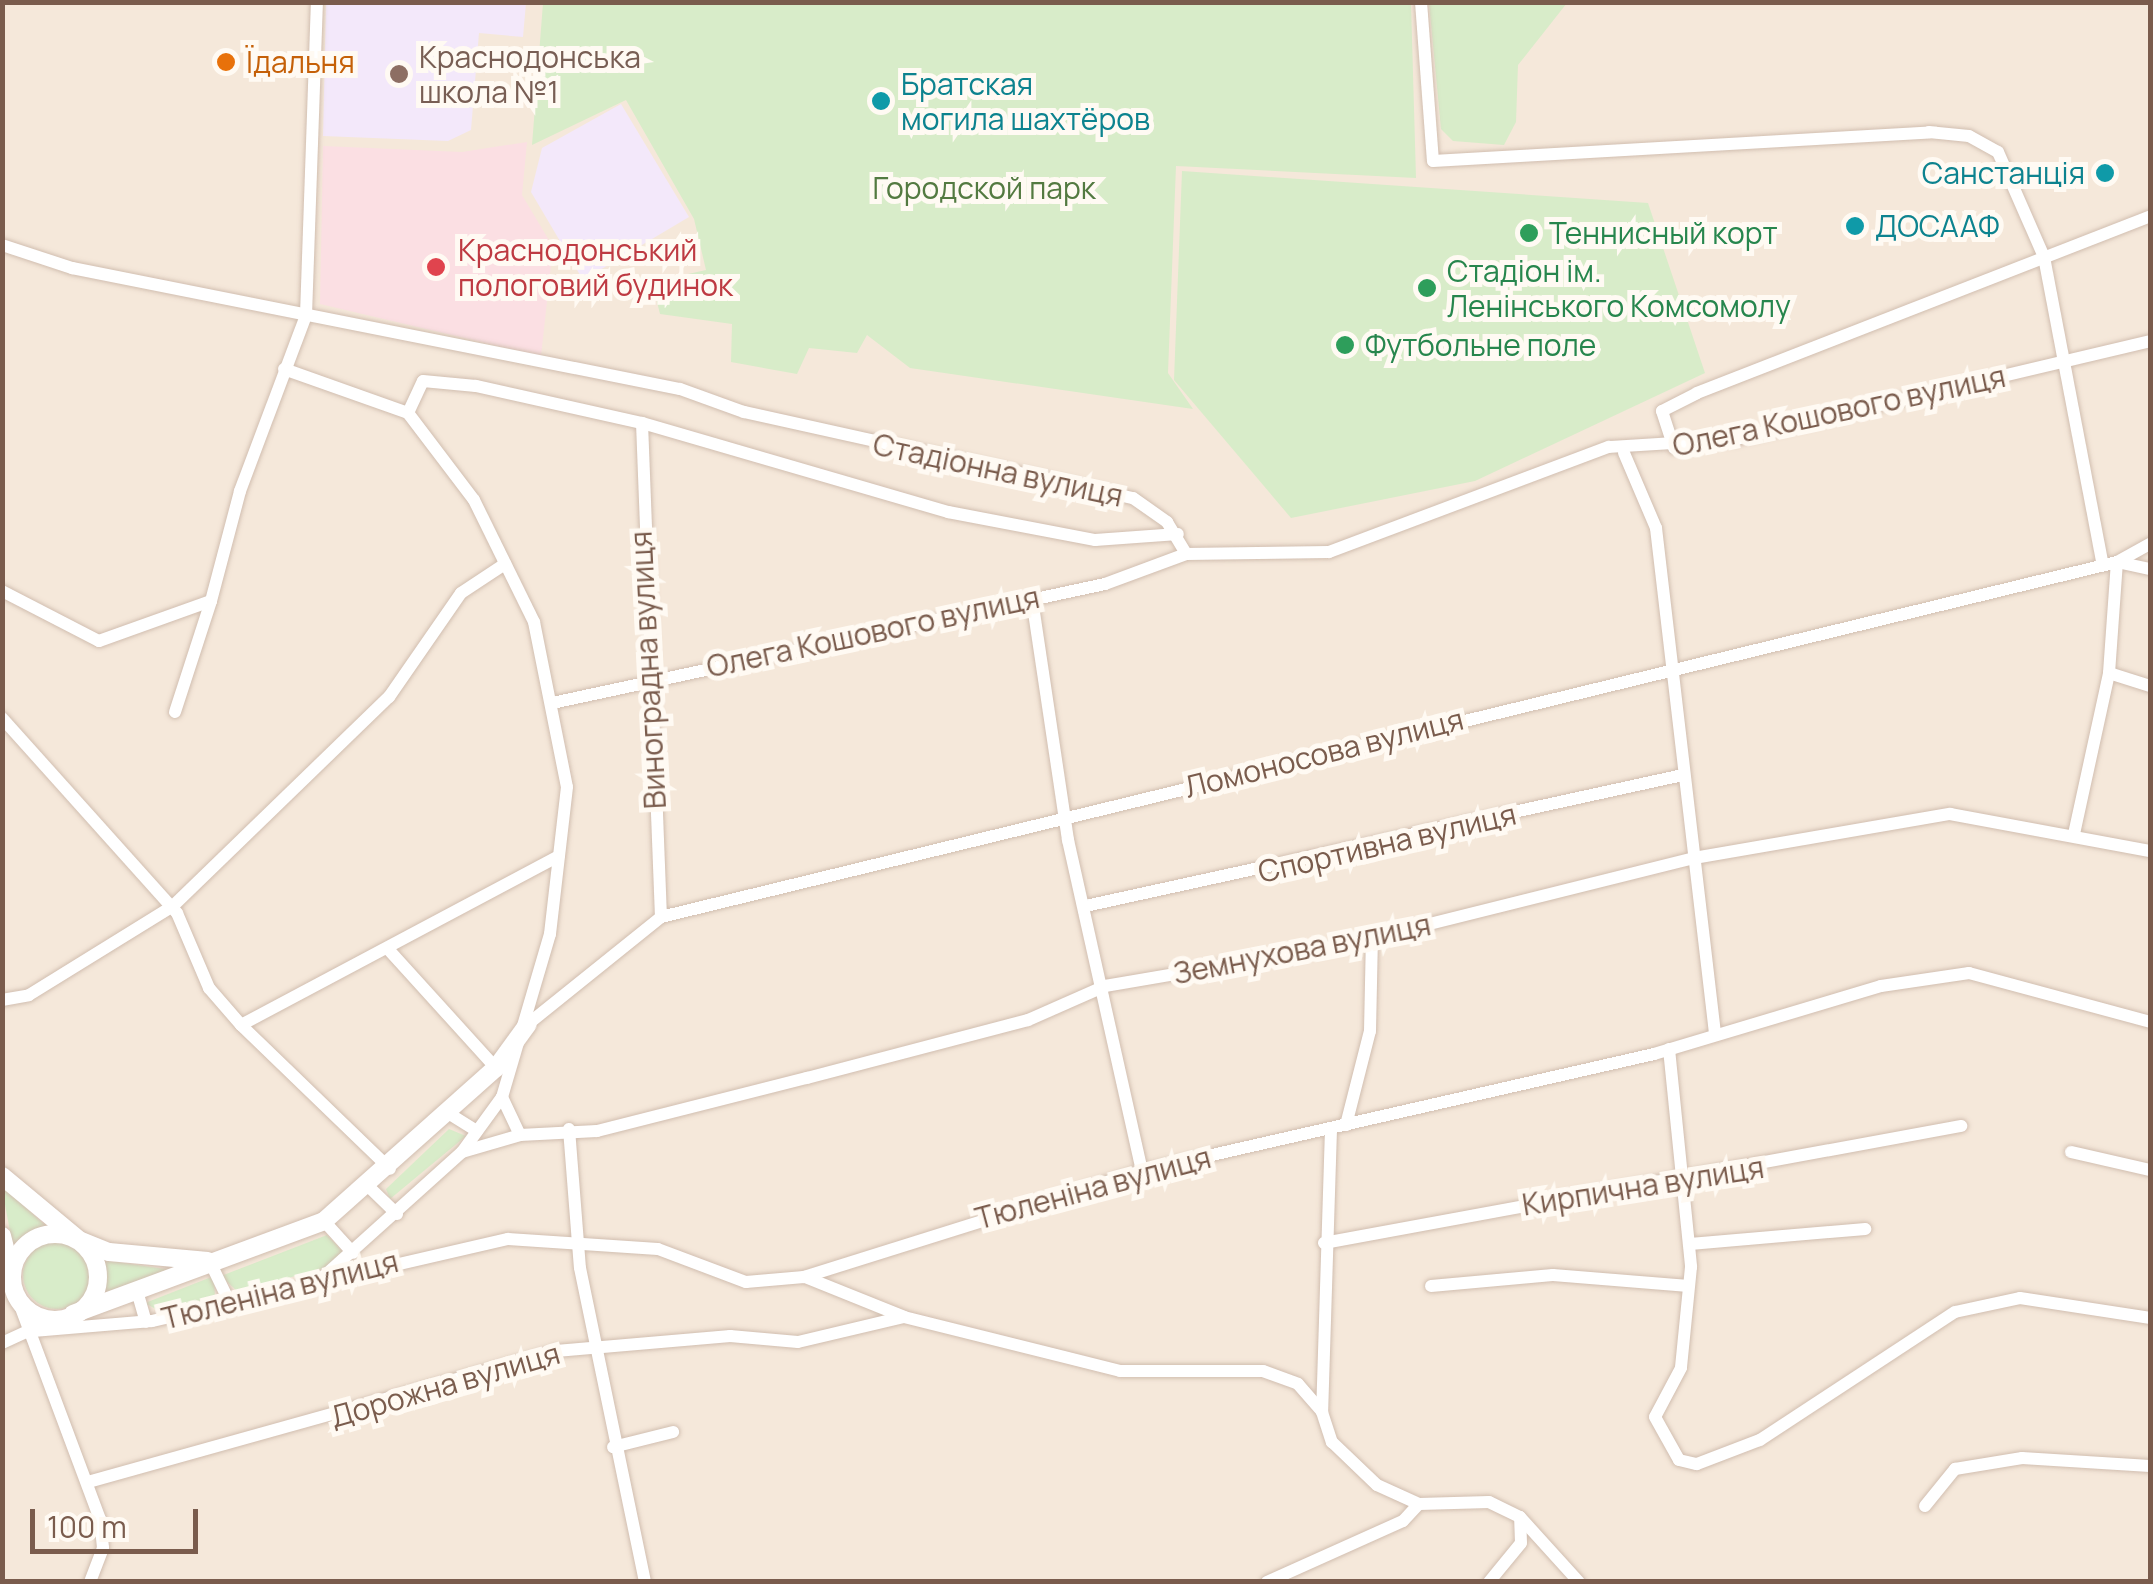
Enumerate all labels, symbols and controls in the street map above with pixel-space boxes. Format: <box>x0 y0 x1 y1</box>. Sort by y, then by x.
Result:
place label: Краснодонська школа №1 <box>419 39 641 110</box>
place label: Їдальня <box>246 44 355 80</box>
marker: Їдальня <box>215 51 237 73</box>
marker: Краснодонська школа №1 <box>388 63 410 85</box>
place label: Братская могила шахтёров <box>901 66 1150 136</box>
marker: Братская могила шахтёров <box>870 90 892 112</box>
place label: Санстанція <box>1922 155 2085 191</box>
marker: Санстанція <box>2094 162 2116 184</box>
park label: Городской парк <box>872 170 1096 206</box>
place label: ДОСААФ <box>1875 208 2000 244</box>
place label: Теннисный корт <box>1549 215 1778 251</box>
marker: ДОСААФ <box>1844 215 1866 237</box>
marker: Теннисный корт <box>1518 222 1540 244</box>
place label: Краснодонський пологовий будинок <box>458 232 733 302</box>
place label: Стадіон ім. Ленінського Комсомолу <box>1447 253 1791 324</box>
marker: Краснодонський пологовий будинок <box>423 254 449 280</box>
marker: Стадіон ім. Ленінського Комсомолу <box>1416 277 1438 299</box>
place label: Футбольне поле <box>1365 327 1596 363</box>
marker: Футбольне поле <box>1334 334 1356 356</box>
street label: Олега Кошового вулиця <box>1669 358 2009 464</box>
street label: Стадіонна вулиця <box>870 426 1126 514</box>
street label: Виноградна вулиця <box>623 530 673 810</box>
street label: Олега Кошового вулиця <box>703 579 1043 685</box>
street label: Ломоносова вулиця <box>1181 701 1467 805</box>
street label: Спортивна вулиця <box>1255 796 1519 890</box>
street label: Земнухова вулиця <box>1170 906 1434 992</box>
street label: Тюленіна вулиця <box>971 1139 1215 1237</box>
street label: Кирпична вулиця <box>1520 1149 1766 1223</box>
street label: Тюленіна вулиця <box>158 1243 402 1337</box>
street label: Дорожна вулиця <box>326 1335 564 1435</box>
scale bar <box>35 1489 202 1551</box>
text: 100 m <box>47 1506 127 1547</box>

